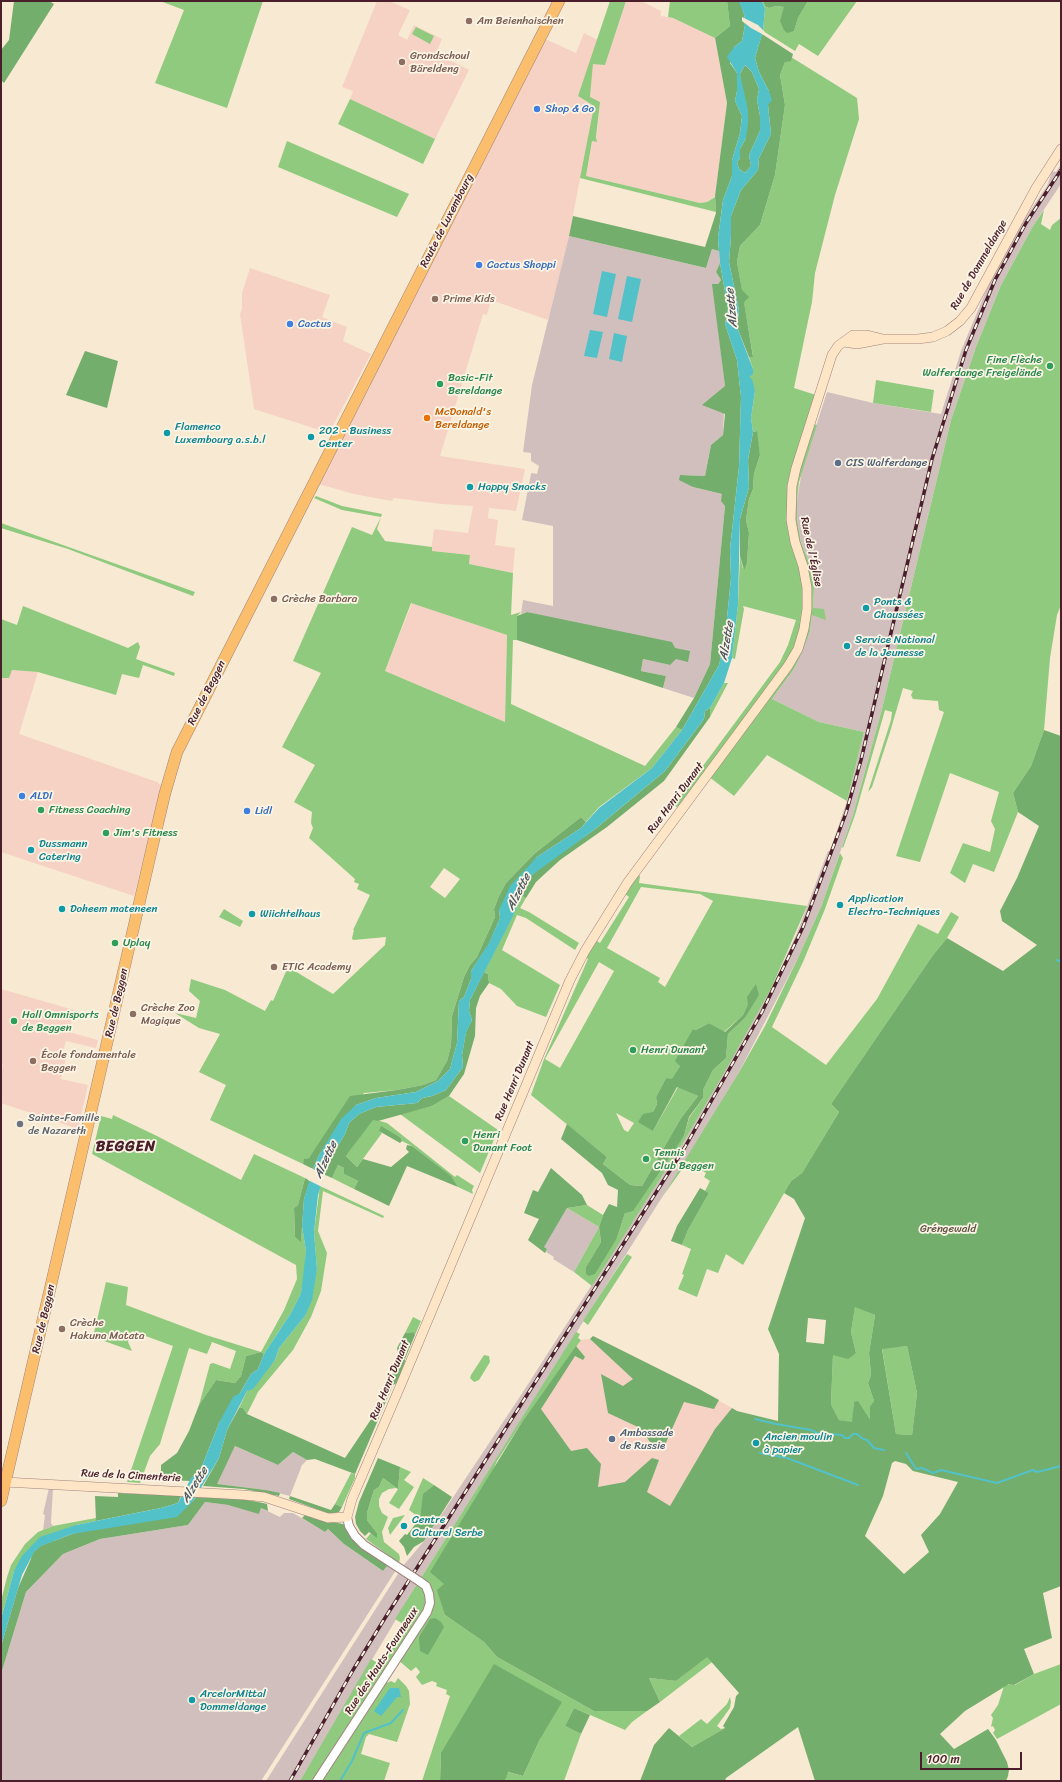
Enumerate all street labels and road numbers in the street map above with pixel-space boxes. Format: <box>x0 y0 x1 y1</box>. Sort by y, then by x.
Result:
street label: Route de Luxembourg <box>418 172 476 270</box>
street label: Rue de Dommeldange <box>948 218 1010 312</box>
street label: Rue de l'Église <box>797 516 825 588</box>
street label: Rue de Beggen <box>185 658 229 728</box>
street label: Rue Henri Dunant <box>645 760 707 836</box>
street label: Rue de Beggen <box>103 967 131 1039</box>
street label: Rue Henri Dunant <box>492 1039 538 1123</box>
street label: Rue de Beggen <box>30 1283 58 1355</box>
street label: Rue Henri Dunant <box>367 1338 413 1422</box>
street label: Rue de la Cimenterie <box>81 1467 181 1485</box>
street label: Rue des Hauts-Fourneaux <box>342 1605 422 1717</box>

